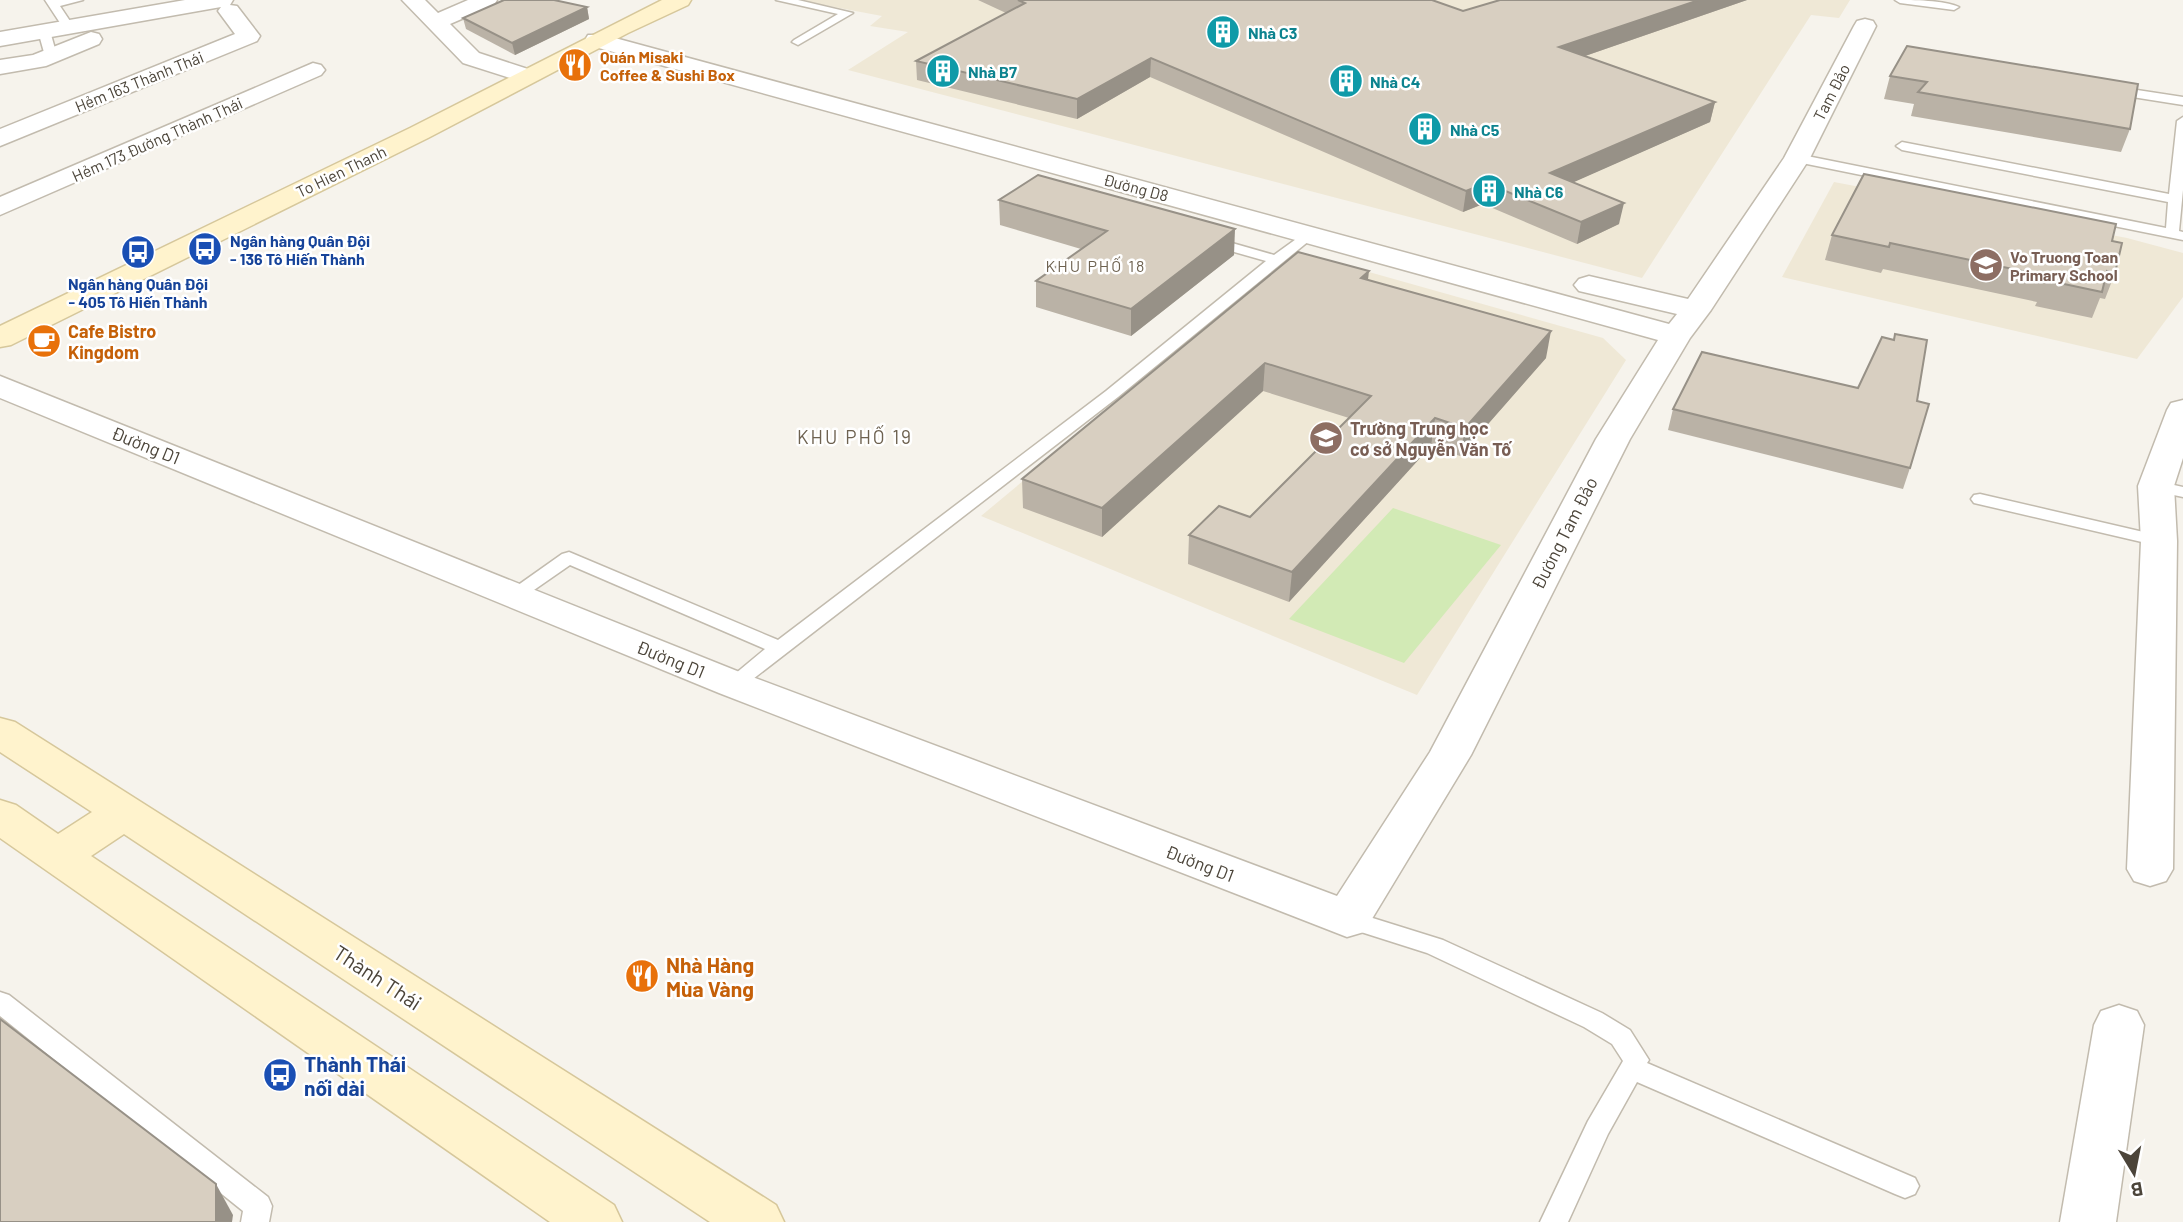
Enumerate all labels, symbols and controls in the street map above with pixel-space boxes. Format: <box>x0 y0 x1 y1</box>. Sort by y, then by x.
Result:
building icon: Nhà C3 <box>1204 13 1242 51</box>
place label: Nhà C3 <box>1248 23 1297 42</box>
restaurant icon: Quán Misaki Coffee & Sushi Box <box>556 46 594 84</box>
street label: Hẻm 163 Thành Thái <box>72 47 206 115</box>
place label: Quán Misaki Coffee & Sushi Box <box>600 47 735 84</box>
building icon: Nhà B7 <box>924 52 962 90</box>
street label: Tam Đảo <box>1809 60 1853 124</box>
place label: Nhà B7 <box>968 62 1017 81</box>
building icon: Nhà C4 <box>1327 62 1365 100</box>
place label: Nhà C4 <box>1370 72 1420 91</box>
street label: Hẻm 173 Đường Thành Thái <box>69 93 245 185</box>
building icon: Nhà C5 <box>1406 110 1444 148</box>
place label: Nhà C5 <box>1450 120 1500 139</box>
street label: To Hien Thanh <box>293 141 389 201</box>
street label: Đường D8 <box>1101 169 1171 205</box>
building icon: Nhà C6 <box>1470 172 1508 210</box>
place label: Nhà C6 <box>1514 182 1564 201</box>
bus stop icon: Ngân hàng Quân Đội - 136 Tô Hiến Thành <box>186 230 224 268</box>
place label: Ngân hàng Quân Đội - 136 Tô Hiến Thành <box>230 231 370 268</box>
bus stop icon: Ngân hàng Quân Đội - 405 Tô Hiến Thành <box>119 233 157 271</box>
school or university icon: Vo Truong Toan Primary School <box>1967 246 2005 284</box>
place label: Vo Truong Toan Primary School <box>2010 247 2118 284</box>
district label: KHU PHỐ 18 <box>1046 256 1146 275</box>
place label: Ngân hàng Quân Đội - 405 Tô Hiến Thành <box>68 274 208 311</box>
place label: Cafe Bistro Kingdom <box>68 320 156 363</box>
cafe icon: Cafe Bistro Kingdom <box>25 322 63 360</box>
place label: Trường Trung học cơ sở Nguyễn Văn Tố <box>1350 417 1512 460</box>
school or university icon: Trường Trung học cơ sở Nguyễn Văn Tố <box>1307 419 1345 457</box>
street label: Đường D1 <box>109 421 183 469</box>
district label: KHU PHỐ 19 <box>797 425 913 448</box>
street label: Đường Tam Đảo <box>1526 473 1602 593</box>
street label: Đường D1 <box>634 635 708 683</box>
street label: Đường D1 <box>1163 840 1237 886</box>
street label: Thành Thái <box>329 939 427 1015</box>
place label: Nhà Hàng Mùa Vàng <box>666 952 754 1001</box>
restaurant icon: Nhà Hàng Mùa Vàng <box>623 957 661 995</box>
place label: Thành Thái nối dài <box>304 1051 406 1100</box>
bus stop icon: Thành Thái nối dài <box>261 1056 299 1094</box>
north arrow <box>2099 1138 2169 1208</box>
text: B <box>2129 1178 2145 1203</box>

